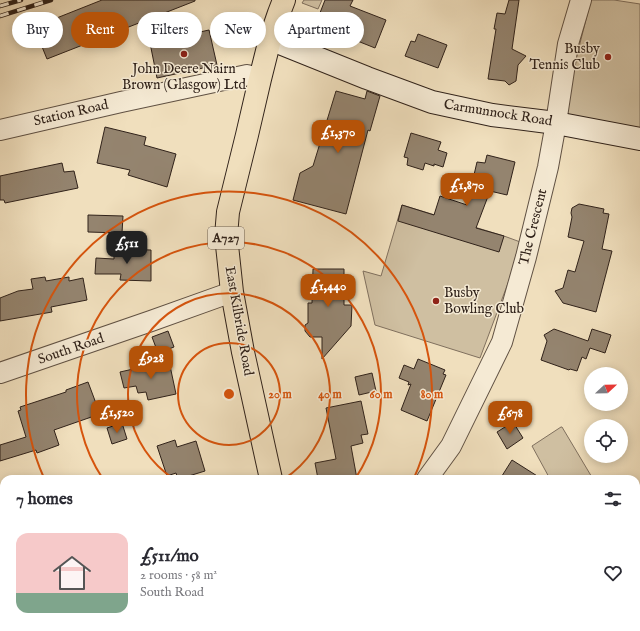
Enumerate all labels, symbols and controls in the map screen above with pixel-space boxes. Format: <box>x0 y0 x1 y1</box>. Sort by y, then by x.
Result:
chip: Buy <box>12 12 63 48</box>
chip: Rent <box>71 12 129 48</box>
chip: Filters <box>137 12 202 48</box>
chip: New <box>210 12 266 48</box>
chip: Apartment <box>274 12 364 48</box>
place label: Busby Tennis Club <box>529 40 600 74</box>
marker: John Deere Nairn Brown (Glasgow) Ltd <box>179 49 189 59</box>
marker: Busby Tennis Club <box>603 52 613 62</box>
place label: John Deere Nairn Brown (Glasgow) Ltd <box>122 60 247 94</box>
street label: Station Road <box>32 96 111 130</box>
street label: Carmunnock Road <box>442 96 554 131</box>
pin: £1,370 <box>305 120 371 154</box>
text: £1,370 <box>321 124 355 141</box>
pin: £1,870 <box>434 173 500 207</box>
text: £1,870 <box>450 177 484 194</box>
street label: The Crescent <box>515 187 551 267</box>
road number: A727 <box>208 227 244 249</box>
pin: £511 <box>103 231 151 265</box>
text: £511 <box>115 235 139 252</box>
street label: East Kilbride Road <box>220 265 258 378</box>
pin: £1,440 <box>295 274 361 308</box>
text: £1,440 <box>310 278 346 295</box>
place label: Busby Bowling Club <box>444 284 524 318</box>
marker: Busby Bowling Club <box>431 296 441 306</box>
street label: South Road <box>36 329 107 369</box>
pin: £928 <box>127 346 175 380</box>
text: £928 <box>138 350 164 367</box>
north arrow <box>584 367 628 411</box>
map controls <box>584 367 628 463</box>
centre of rings <box>222 387 236 401</box>
text: 20 m <box>268 387 292 402</box>
text: 40 m <box>318 387 343 402</box>
text: 60 m <box>370 387 393 402</box>
text: 80 m <box>421 387 444 402</box>
pin: £1,520 <box>84 400 150 434</box>
pin: £678 <box>486 401 534 435</box>
text: £1,520 <box>100 404 134 421</box>
text: £678 <box>497 405 523 422</box>
button: locate <box>584 419 628 463</box>
icon: filters <box>602 488 624 510</box>
text: 7 homes <box>16 489 73 510</box>
text: £511/mo <box>140 546 199 567</box>
icon: home <box>48 549 96 597</box>
icon: heart <box>602 562 624 584</box>
text: 2 rooms · 58 m² <box>140 567 217 584</box>
text: South Road <box>140 584 204 601</box>

